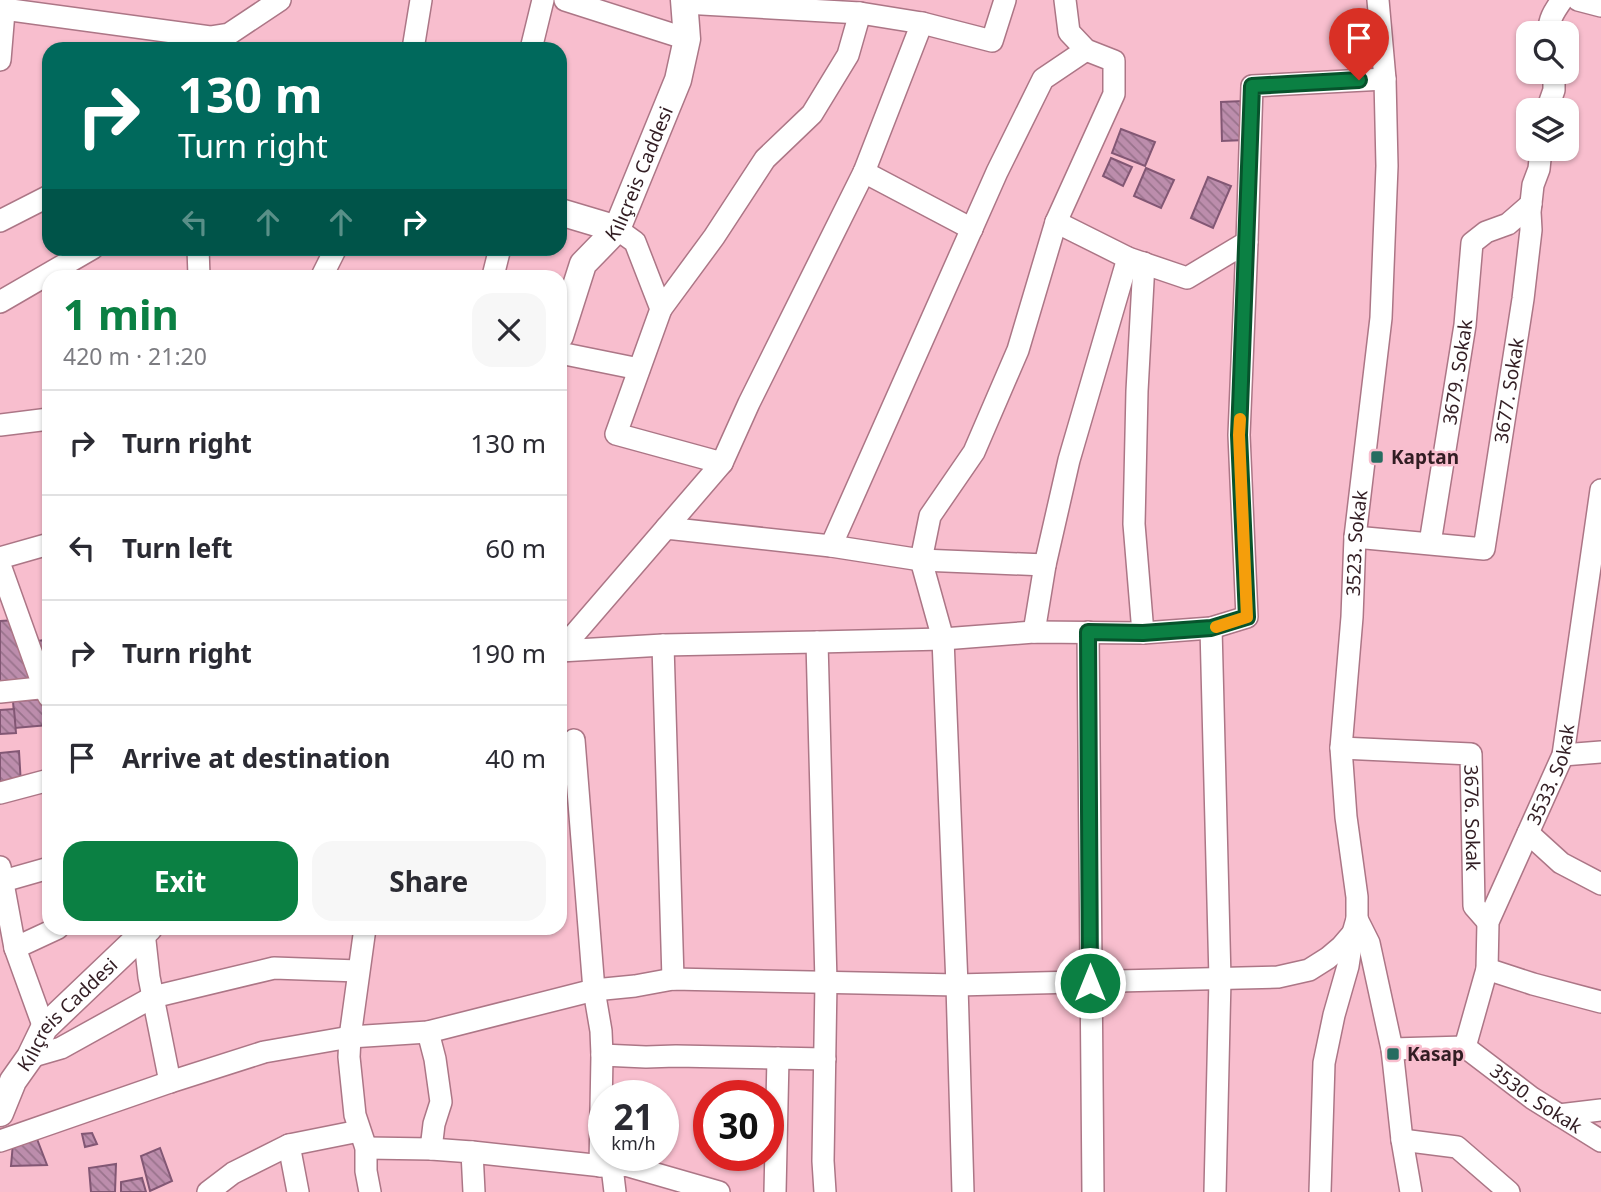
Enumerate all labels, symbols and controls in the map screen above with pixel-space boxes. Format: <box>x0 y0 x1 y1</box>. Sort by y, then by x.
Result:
pin <box>1329 8 1389 80</box>
icon: arrive <box>1340 19 1378 57</box>
map controls <box>1516 21 1579 161</box>
button: search <box>1516 21 1579 84</box>
text: 130 m <box>178 61 323 127</box>
icon: right <box>63 70 154 161</box>
button: layers <box>1516 98 1579 161</box>
street label: Kılıçreis Caddesi <box>599 102 679 247</box>
text: Turn right <box>178 124 328 167</box>
icon: left <box>176 203 214 241</box>
icon: ahead <box>249 203 287 241</box>
icon: ahead <box>322 203 360 241</box>
icon: right <box>395 203 433 241</box>
text: 1 min <box>63 285 179 342</box>
button: close <box>472 293 546 367</box>
street label: 3679. Sokak <box>1436 318 1478 427</box>
street label: 3677. Sokak <box>1488 336 1530 445</box>
text: 420 m · 21:20 <box>63 340 207 372</box>
icon: right <box>63 424 101 462</box>
text: Turn right <box>122 425 252 461</box>
text: 130 m <box>470 425 546 461</box>
place label: Kaptan <box>1391 444 1459 470</box>
marker: Kaptan <box>1369 449 1385 465</box>
street label: 3523. Sokak <box>1340 489 1373 597</box>
icon: left <box>63 529 101 567</box>
text: Turn left <box>122 530 233 566</box>
text: 60 m <box>485 530 546 566</box>
icon: right <box>63 634 101 672</box>
text: Turn right <box>122 635 252 671</box>
text: 190 m <box>470 635 546 671</box>
street label: 3533. Sokak <box>1520 722 1580 829</box>
icon: arrive <box>63 739 101 777</box>
text: Arrive at destination <box>122 740 391 776</box>
text: 40 m <box>485 740 546 776</box>
street label: 3676. Sokak <box>1458 764 1486 871</box>
button: Exit <box>63 841 298 921</box>
button: Share <box>312 841 546 921</box>
position arrow <box>1053 946 1127 1020</box>
street label: Kılıçreis Caddesi <box>11 952 123 1077</box>
place label: Kasap <box>1407 1041 1464 1067</box>
marker: Kasap <box>1385 1046 1401 1062</box>
street label: 3530. Sokak <box>1485 1058 1587 1139</box>
speed limit sign: 30 <box>693 1080 784 1171</box>
text: 21 <box>613 1093 654 1140</box>
text: km/h <box>611 1131 656 1155</box>

